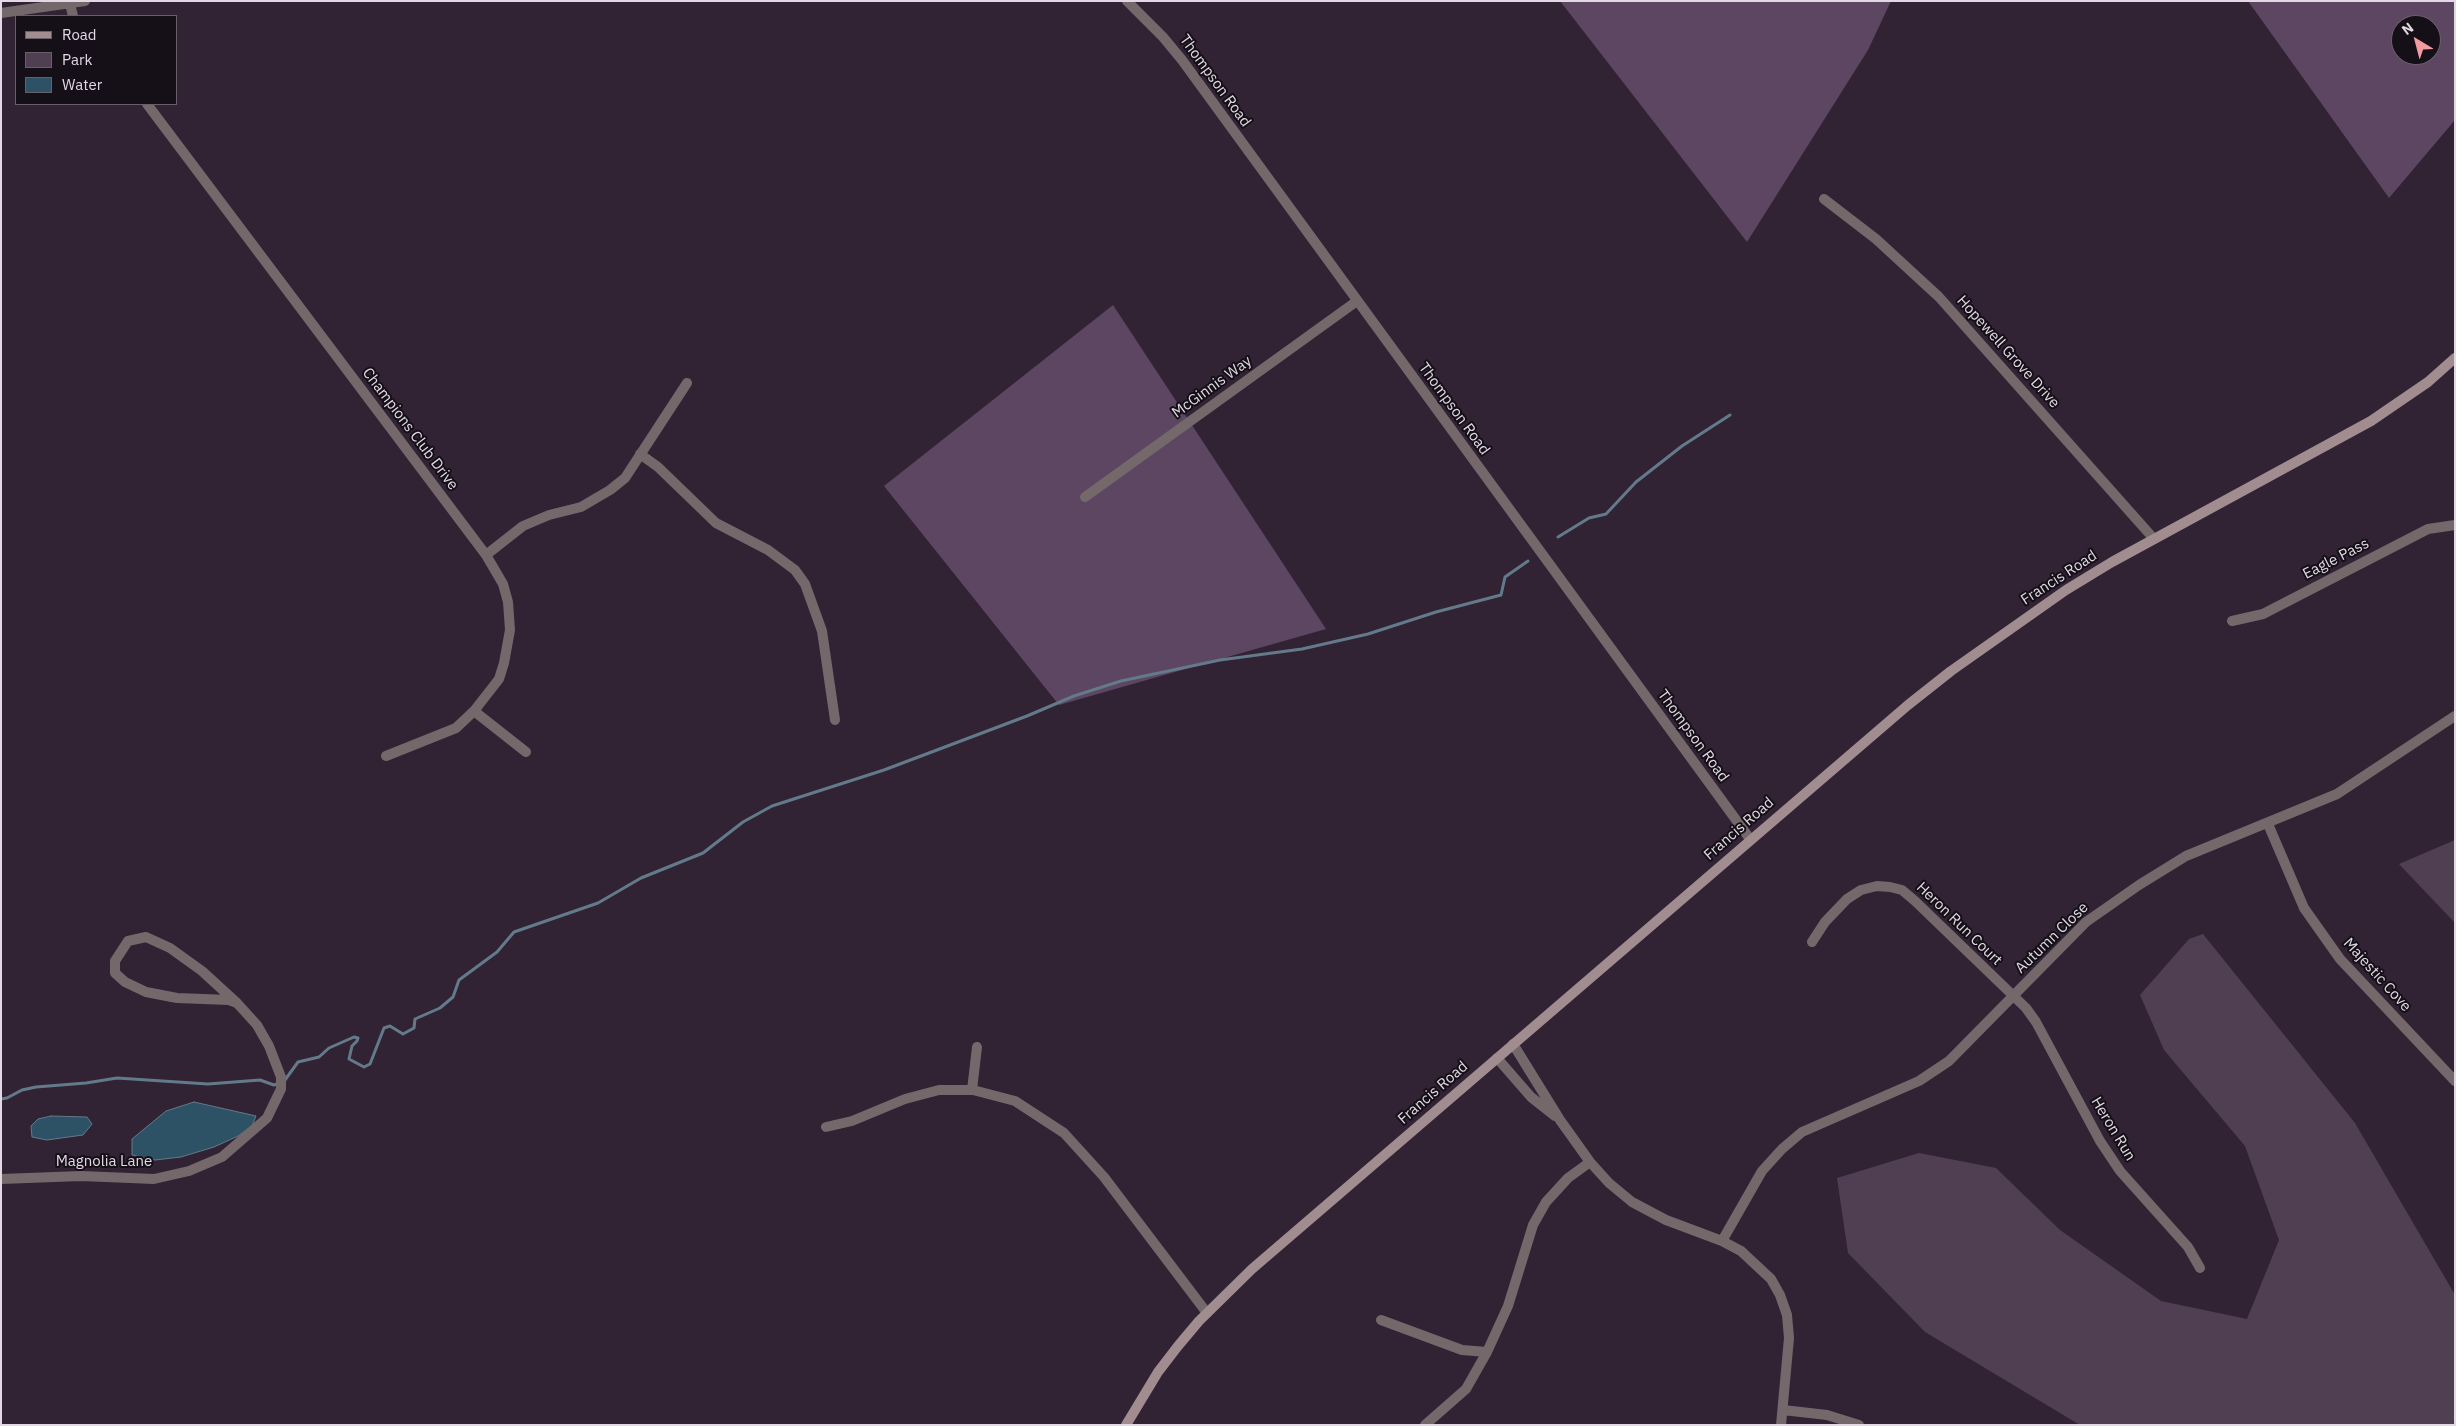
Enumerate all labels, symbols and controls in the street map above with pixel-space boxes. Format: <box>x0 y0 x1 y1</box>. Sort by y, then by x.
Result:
legend <box>15 15 178 105</box>
north arrow <box>2391 15 2441 65</box>
text: N <box>2398 19 2417 39</box>
text: Road <box>62 25 97 44</box>
street label: Thompson Road <box>1176 31 1254 131</box>
text: Park <box>62 50 92 69</box>
text: Water <box>62 75 102 94</box>
street label: Hopewell Grove Drive <box>1953 292 2063 412</box>
street label: McGinnis Way <box>1169 352 1255 422</box>
street label: Thompson Road <box>1415 359 1493 459</box>
street label: Champions Club Drive <box>358 364 462 494</box>
street label: Eagle Pass <box>2300 535 2372 583</box>
street label: Francis Road <box>2018 547 2100 609</box>
street label: Thompson Road <box>1654 686 1732 786</box>
street label: Francis Road <box>1700 794 1778 864</box>
street label: Heron Run Court <box>1912 879 2006 969</box>
street label: Autumn Close <box>2012 899 2092 977</box>
street label: Majestic Cove <box>2339 935 2415 1015</box>
street label: Francis Road <box>1394 1058 1472 1128</box>
street label: Heron Run <box>2087 1094 2139 1164</box>
street label: Magnolia Lane <box>56 1153 152 1171</box>

